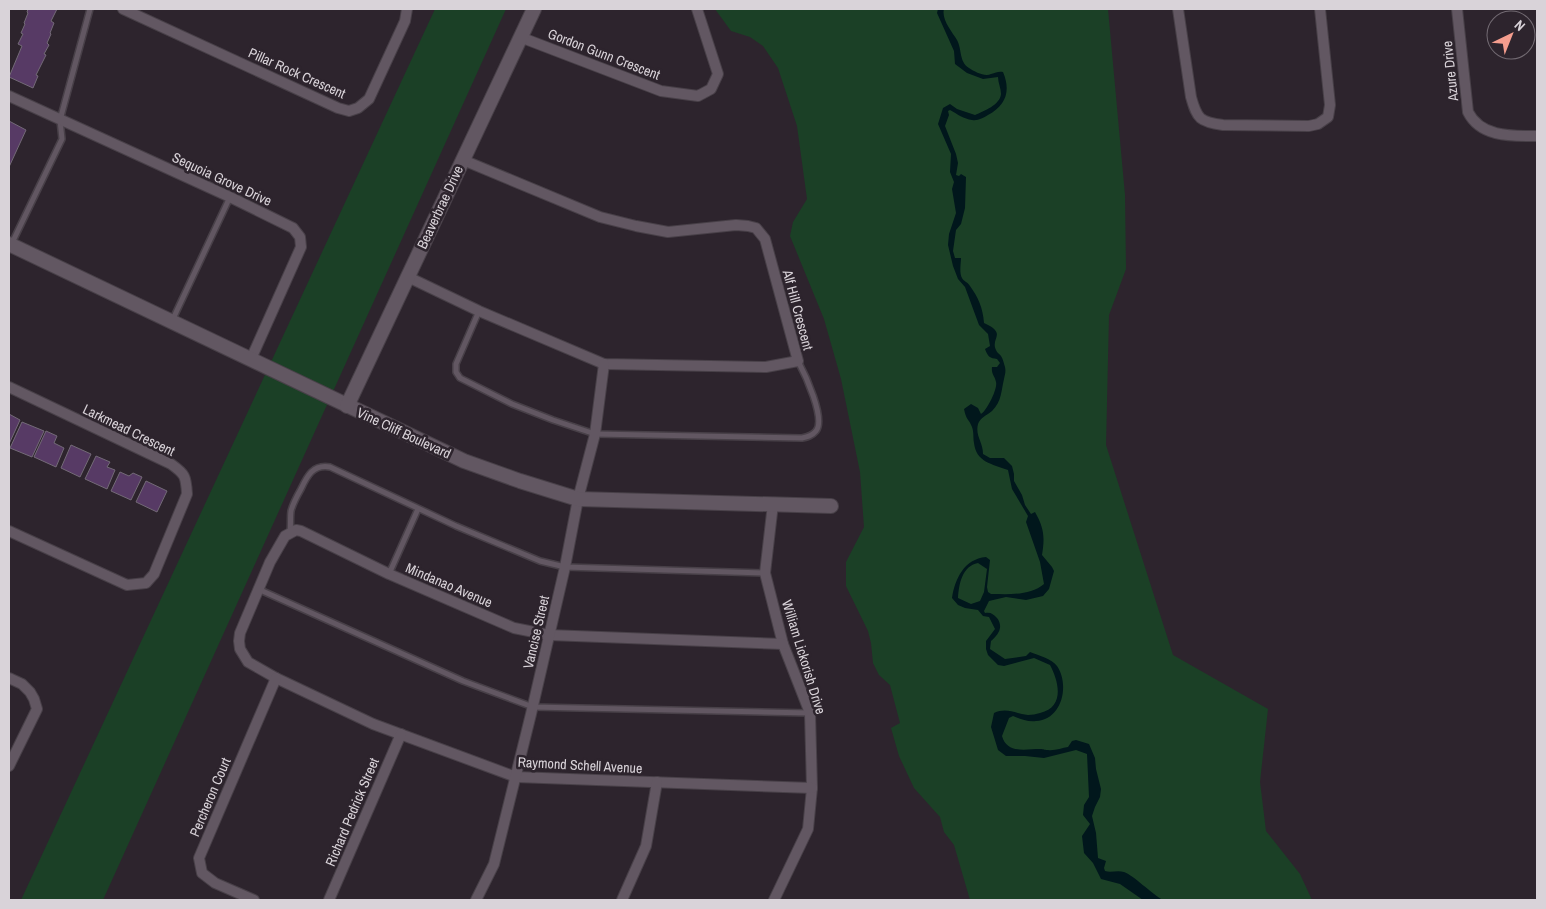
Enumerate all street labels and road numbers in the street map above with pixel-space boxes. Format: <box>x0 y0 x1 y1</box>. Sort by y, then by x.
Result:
street label: Gordon Gunn Crescent <box>545 24 663 84</box>
street label: Azure Drive <box>1438 40 1462 103</box>
street label: Pillar Rock Crescent <box>246 44 348 102</box>
street label: Sequoia Grove Drive <box>169 148 275 210</box>
street label: Beaverbrae Drive <box>413 162 467 252</box>
street label: Alf Hill Crescent <box>778 267 817 352</box>
street label: Larkmead Crescent <box>80 400 178 460</box>
street label: Vine Cliff Boulevard <box>354 403 454 463</box>
street label: Mindanao Avenue <box>403 559 495 611</box>
street label: Vancise Street <box>519 594 553 670</box>
street label: William Lickorish Drive <box>778 598 830 716</box>
street label: Raymond Schell Avenue <box>517 753 643 777</box>
street label: Percheron Court <box>185 755 235 839</box>
street label: Richard Pedrick Street <box>321 755 383 869</box>

